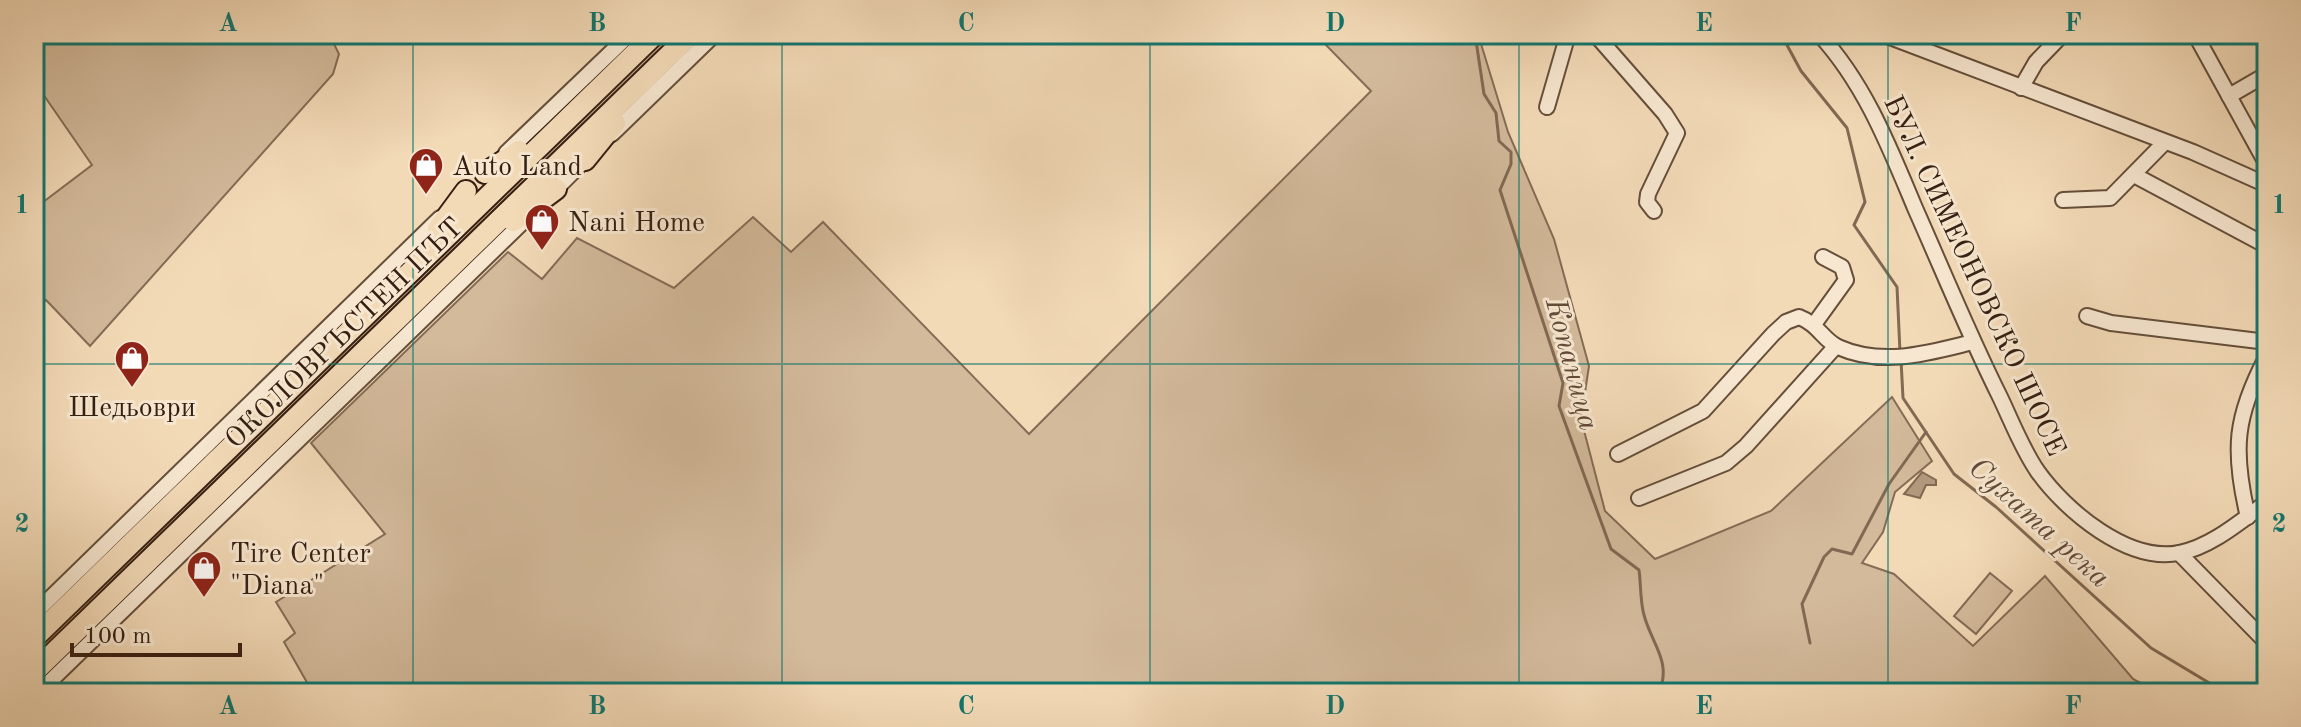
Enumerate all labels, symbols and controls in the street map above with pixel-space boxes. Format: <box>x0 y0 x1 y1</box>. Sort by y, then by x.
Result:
text: A <box>218 11 238 37</box>
text: B <box>588 11 606 37</box>
text: C <box>957 11 975 37</box>
text: D <box>1325 11 1345 37</box>
text: E <box>1695 11 1713 37</box>
text: F <box>2064 11 2082 37</box>
street label: БУЛ. СИМЕОНОВСКО ШОСЕ <box>1877 92 2069 461</box>
shop icon: Auto Land <box>407 146 445 196</box>
place label: Auto Land <box>452 154 582 182</box>
text: 1 <box>14 193 30 219</box>
text: 1 <box>2271 193 2287 219</box>
shop icon: Nani Home <box>523 202 561 252</box>
place label: Nani Home <box>568 210 705 238</box>
street label: ОКОЛОВРЪСТЕН ПЪТ <box>221 214 469 455</box>
water label: Копаница <box>1539 294 1603 434</box>
shop icon: Шедьоври <box>113 339 151 389</box>
place label: Шедьоври <box>68 395 196 423</box>
water label: Сухата река <box>1962 453 2115 594</box>
text: 2 <box>14 512 30 538</box>
text: 2 <box>2271 512 2287 538</box>
place label: Tire Center "Diana" <box>230 541 371 601</box>
shop icon: Tire Center "Diana" <box>185 549 223 599</box>
scale bar <box>72 607 240 657</box>
text: 100 m <box>84 625 152 649</box>
text: A <box>218 694 238 720</box>
text: B <box>588 694 606 720</box>
text: C <box>957 694 975 720</box>
text: D <box>1325 694 1345 720</box>
text: E <box>1695 694 1713 720</box>
text: F <box>2064 694 2082 720</box>

